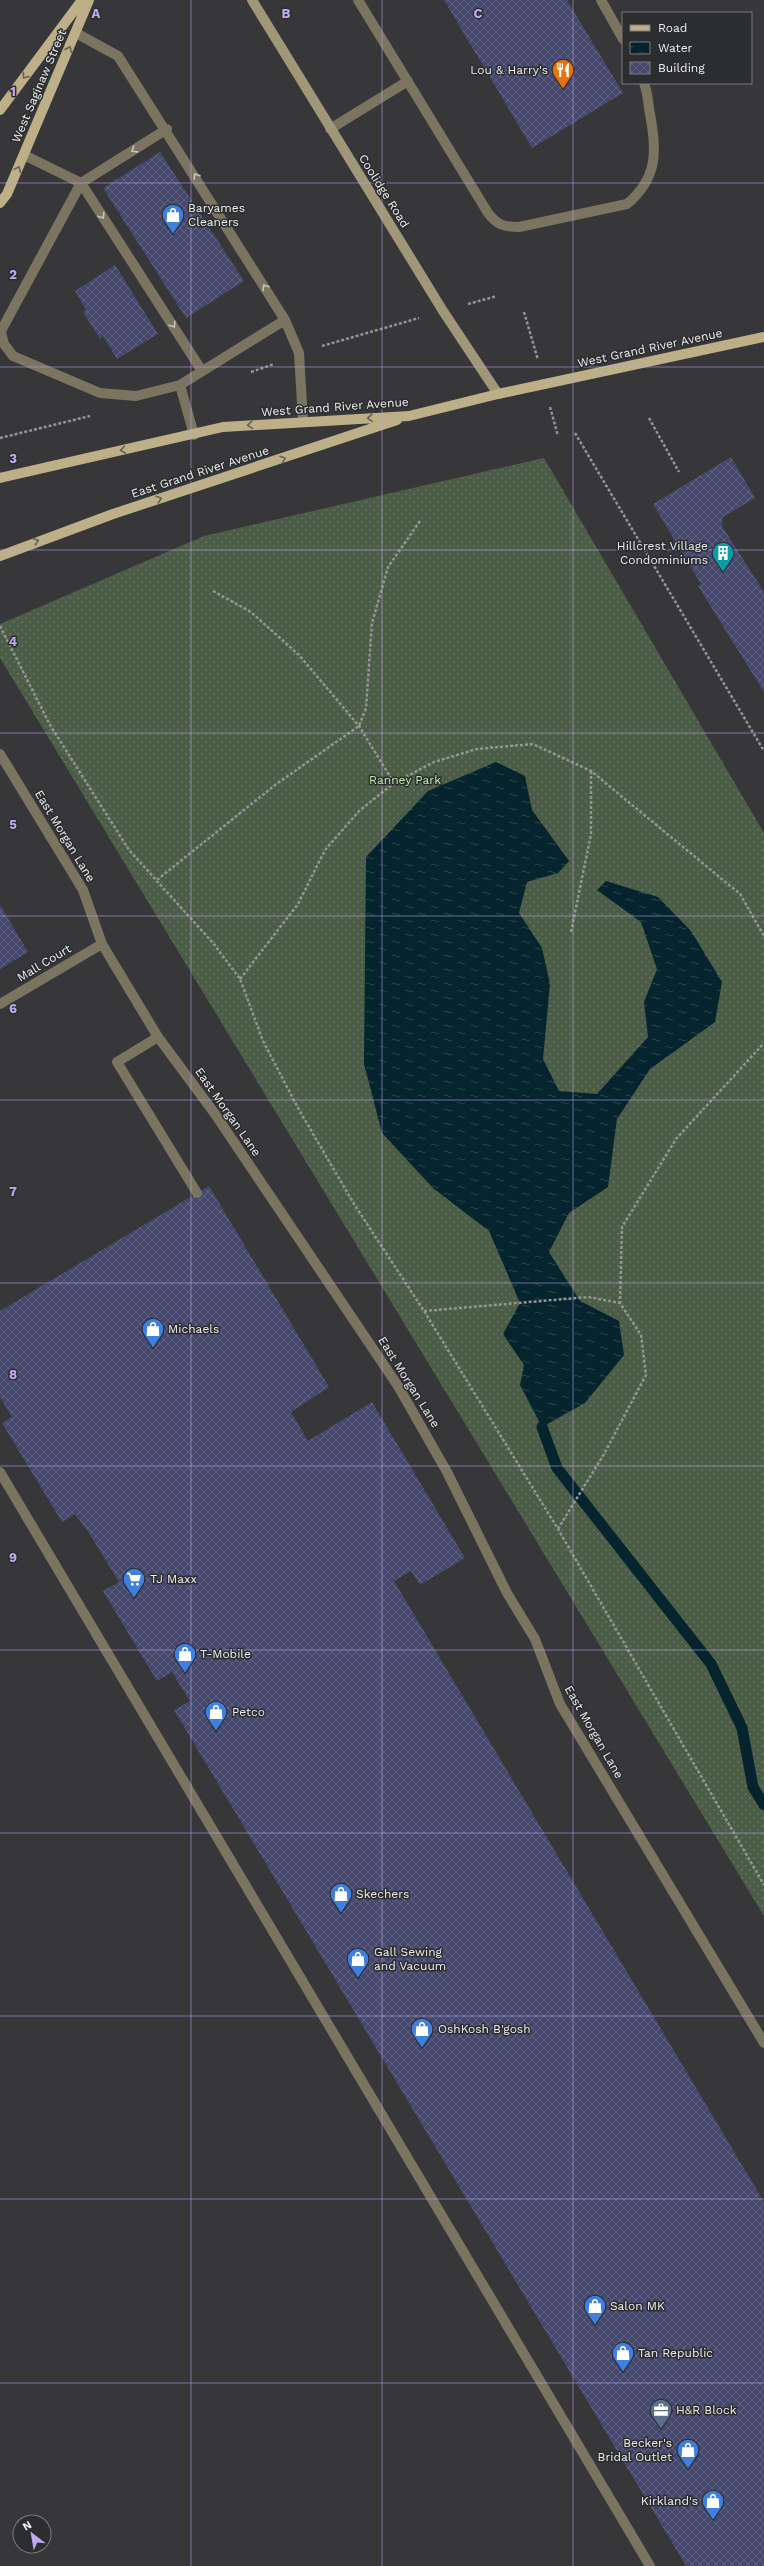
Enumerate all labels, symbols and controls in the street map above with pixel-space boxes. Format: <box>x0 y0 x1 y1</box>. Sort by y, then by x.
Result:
text: A <box>92 6 101 21</box>
text: B <box>282 6 291 21</box>
text: C <box>474 6 483 21</box>
legend <box>622 12 752 84</box>
text: Road <box>658 21 687 35</box>
street label: West Saginaw Street <box>9 27 69 145</box>
text: Water <box>658 41 693 55</box>
one-way arrow <box>64 46 72 53</box>
restaurant icon: Lou & Harry's <box>550 57 576 90</box>
text: Building <box>658 61 705 75</box>
place label: Lou & Harry's <box>470 63 548 77</box>
one-way arrow <box>22 72 30 79</box>
text: 1 <box>10 84 16 99</box>
one-way arrow <box>131 145 138 153</box>
street label: Coolidge Road <box>356 152 412 230</box>
one-way arrow <box>13 165 21 172</box>
one-way arrow <box>193 173 201 180</box>
place label: Baryames Cleaners <box>188 201 245 229</box>
shop icon: Baryames Cleaners <box>160 202 186 235</box>
one-way arrow <box>97 212 105 219</box>
text: 2 <box>9 267 17 282</box>
one-way arrow <box>262 284 269 291</box>
one-way arrow <box>168 321 175 328</box>
street label: West Grand River Avenue <box>576 326 724 370</box>
street label: West Grand River Avenue <box>261 395 409 419</box>
one-way arrow <box>367 414 373 422</box>
one-way arrow <box>247 421 253 430</box>
street label: East Grand River Avenue <box>129 443 271 501</box>
one-way arrow <box>120 446 126 454</box>
text: 3 <box>9 451 17 466</box>
one-way arrow <box>279 455 286 464</box>
one-way arrow <box>156 495 163 504</box>
one-way arrow <box>33 538 40 546</box>
place label: Hillcrest Village Condominiums <box>617 539 708 567</box>
building icon: Hillcrest Village Condominiums <box>710 540 736 573</box>
text: 4 <box>9 634 18 649</box>
park label: Ranney Park <box>369 773 441 787</box>
street label: East Morgan Lane <box>32 787 98 885</box>
text: 5 <box>9 817 17 832</box>
street label: Mall Court <box>15 941 73 985</box>
text: 6 <box>9 1001 17 1016</box>
street label: East Morgan Lane <box>192 1065 264 1159</box>
text: 7 <box>9 1184 17 1199</box>
shop icon: Michaels <box>140 1316 166 1349</box>
place label: Michaels <box>168 1322 219 1336</box>
street label: East Morgan Lane <box>375 1334 443 1430</box>
text: 8 <box>9 1367 17 1382</box>
text: 9 <box>9 1550 17 1565</box>
supermarket icon: TJ Maxx <box>121 1566 147 1599</box>
place label: TJ Maxx <box>150 1572 197 1586</box>
shop icon: T-Mobile <box>172 1641 198 1674</box>
place label: T-Mobile <box>200 1647 251 1661</box>
street label: East Morgan Lane <box>562 1683 626 1781</box>
shop icon: Petco <box>203 1699 229 1732</box>
place label: Petco <box>232 1705 265 1719</box>
shop icon: Skechers <box>328 1881 354 1914</box>
place label: Skechers <box>356 1887 409 1901</box>
place label: Gall Sewing and Vacuum <box>374 1945 446 1973</box>
shop icon: Gall Sewing and Vacuum <box>345 1946 371 1979</box>
shop icon: OshKosh B'gosh <box>409 2016 435 2049</box>
place label: OshKosh B'gosh <box>438 2022 531 2036</box>
shop icon: Salon MK <box>582 2293 608 2326</box>
place label: Salon MK <box>610 2299 665 2313</box>
shop icon: Tan Republic <box>610 2340 636 2373</box>
place label: Tan Republic <box>638 2346 713 2360</box>
office icon: H&R Block <box>648 2397 674 2430</box>
place label: H&R Block <box>676 2403 737 2417</box>
place label: Becker's Bridal Outlet <box>598 2436 672 2464</box>
shop icon: Becker's Bridal Outlet <box>675 2437 701 2470</box>
shop icon: Kirkland's <box>700 2488 726 2521</box>
place label: Kirkland's <box>641 2494 698 2508</box>
north arrow <box>12 2514 52 2554</box>
text: N <box>20 2518 34 2534</box>

